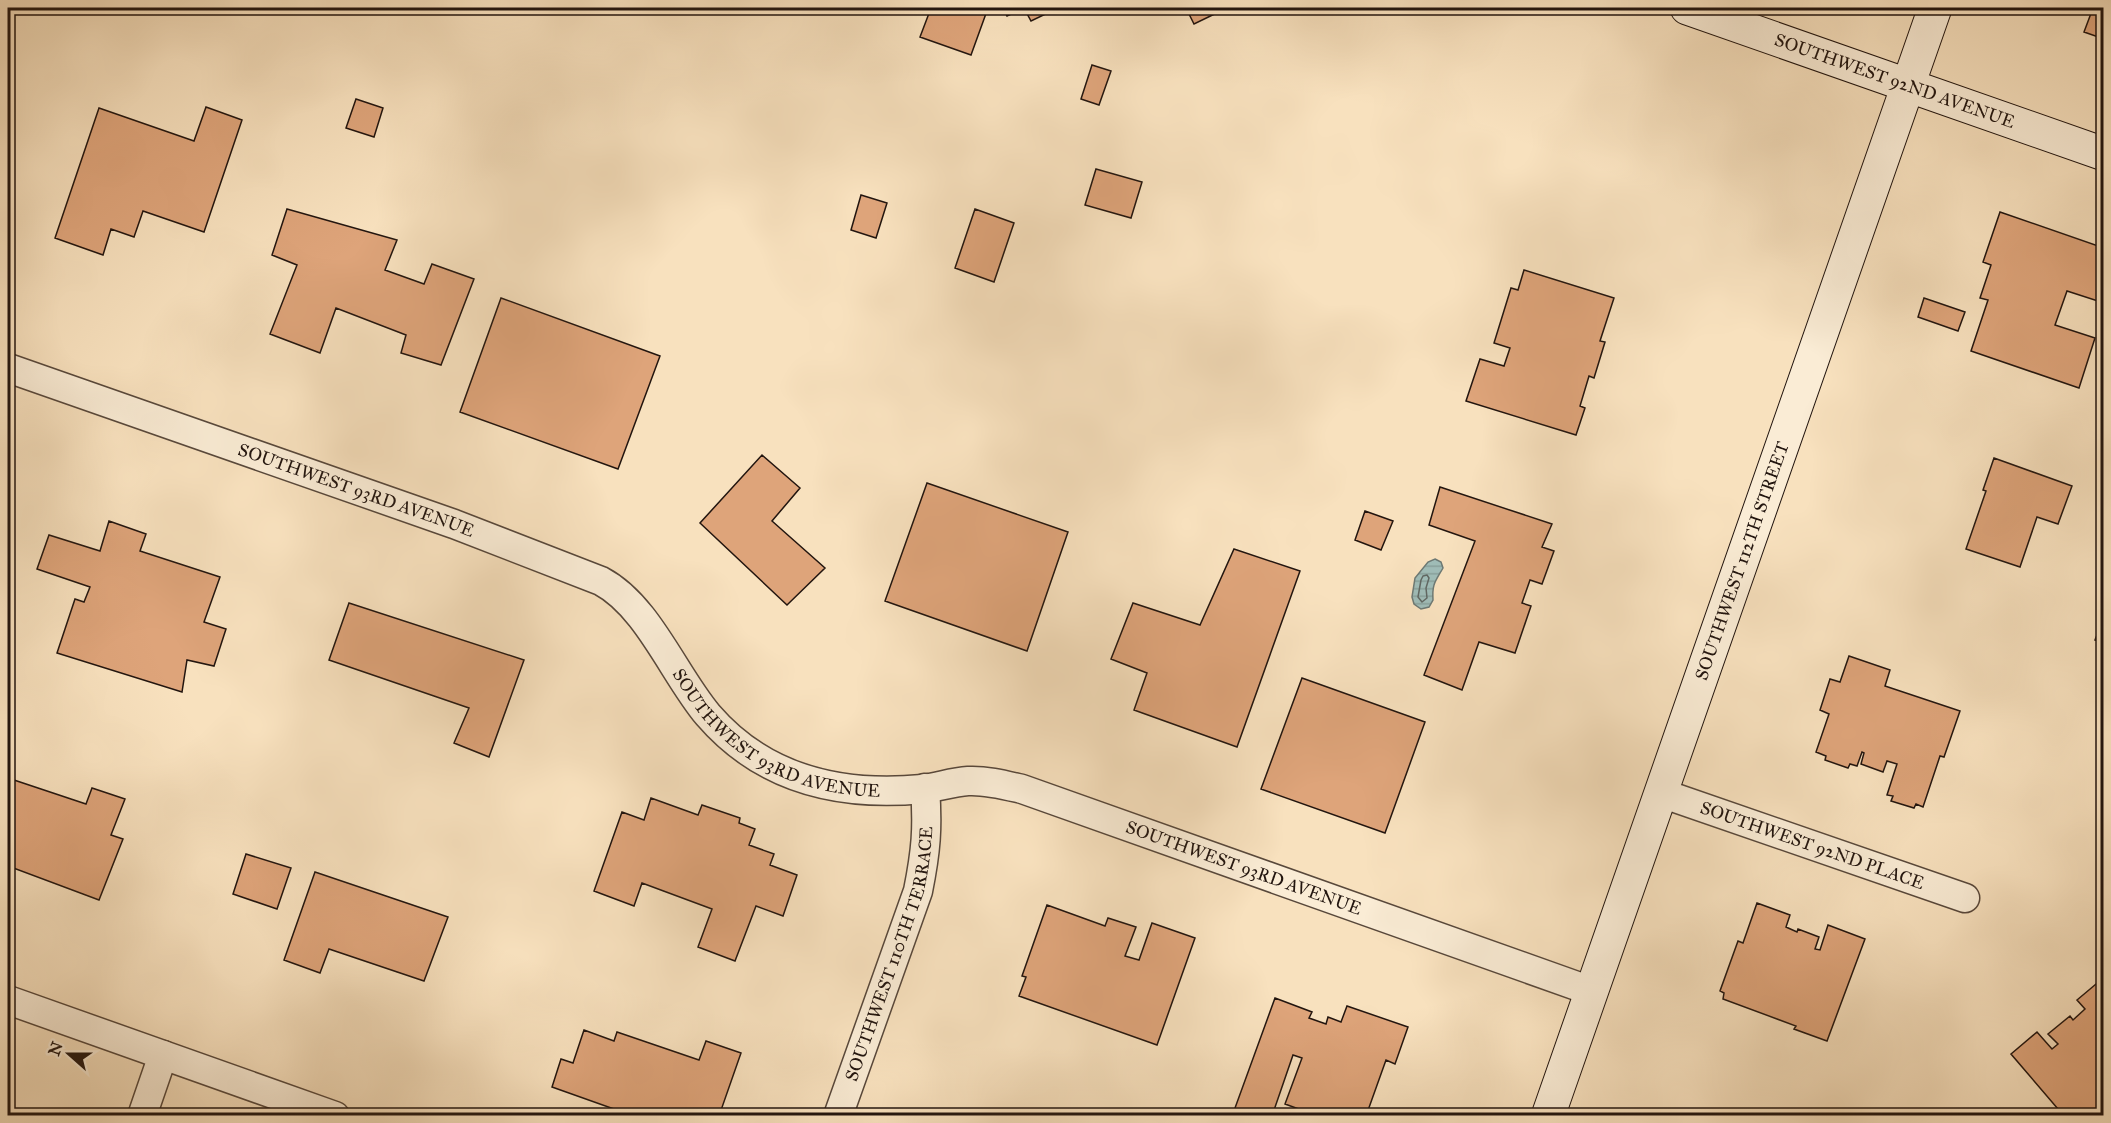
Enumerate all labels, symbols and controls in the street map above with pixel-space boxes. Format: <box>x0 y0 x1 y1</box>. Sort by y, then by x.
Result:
street label: SOUTHWEST 92ND AVENUE <box>1772 28 2018 133</box>
street label: SOUTHWEST 93RD AVENUE <box>235 438 478 542</box>
street label: SOUTHWEST 112TH STREET <box>1690 439 1794 683</box>
street label: SOUTHWEST 93RD AVENUE <box>668 664 881 802</box>
street label: SOUTHWEST 92ND PLACE <box>1697 796 1927 894</box>
street label: SOUTHWEST 93RD AVENUE <box>1123 816 1365 920</box>
street label: SOUTHWEST 110TH TERRACE <box>840 826 937 1084</box>
north arrow <box>39 1024 99 1084</box>
text: N <box>44 1039 67 1059</box>

